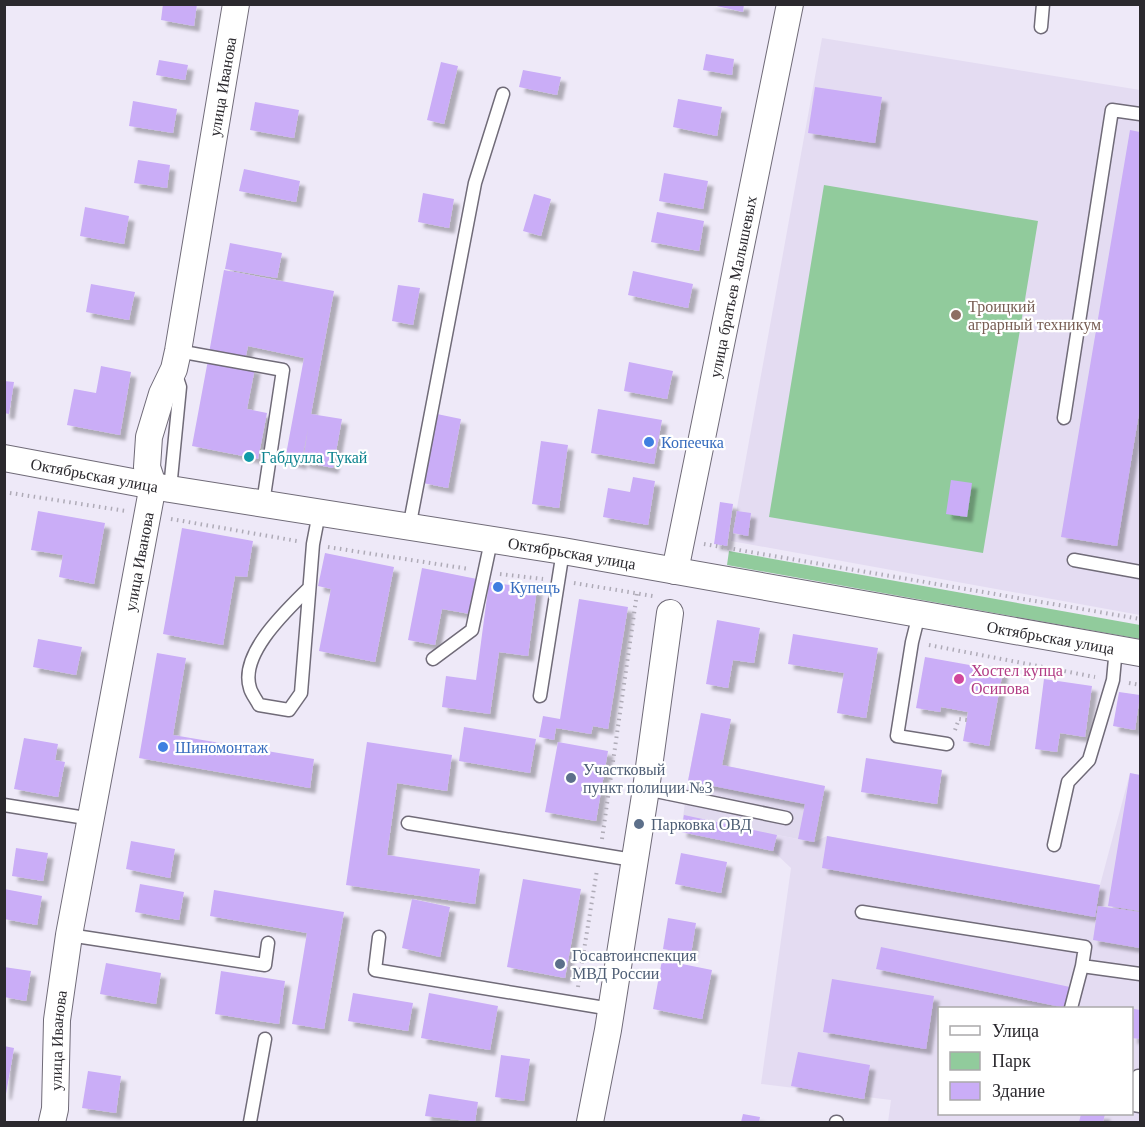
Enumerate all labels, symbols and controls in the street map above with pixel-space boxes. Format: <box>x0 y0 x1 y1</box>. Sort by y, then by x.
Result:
street label: улица Иванова <box>206 36 239 138</box>
street label: улица братьев Малышевых <box>706 194 760 380</box>
place label: Троицкий аграрный техникум <box>968 298 1101 334</box>
marker: Троицкий аграрный техникум <box>949 308 963 322</box>
place label: Копеечка <box>661 434 724 451</box>
marker: Копеечка <box>642 435 656 449</box>
place label: Габдулла Тукай <box>261 449 368 467</box>
marker: Габдулла Тукай <box>242 450 256 464</box>
street label: Октябрьская улица <box>29 455 159 496</box>
street label: улица Иванова <box>122 511 157 613</box>
street label: Октябрьская улица <box>507 534 637 573</box>
place label: Купецъ <box>510 579 560 597</box>
marker: Купецъ <box>491 580 505 594</box>
street label: Октябрьская улица <box>985 618 1116 657</box>
place label: Хостел купца Осипова <box>971 662 1063 697</box>
marker: Хостел купца Осипова <box>952 672 966 686</box>
place label: Шиномонтаж <box>175 739 269 756</box>
marker: Шиномонтаж <box>156 740 170 754</box>
place label: Участковый пункт полиции №3 <box>583 761 713 797</box>
marker: Участковый пункт полиции №3 <box>564 771 578 785</box>
place label: Парковка ОВД <box>651 816 751 834</box>
marker: Парковка ОВД <box>632 817 646 831</box>
place label: Госавтоинспекция МВД России <box>572 947 697 983</box>
marker: Госавтоинспекция МВД России <box>553 957 567 971</box>
street label: улица Иванова <box>47 989 70 1091</box>
legend <box>938 1007 1133 1115</box>
text: Улица <box>992 1021 1039 1041</box>
text: Парк <box>992 1051 1031 1071</box>
text: Здание <box>992 1081 1045 1101</box>

